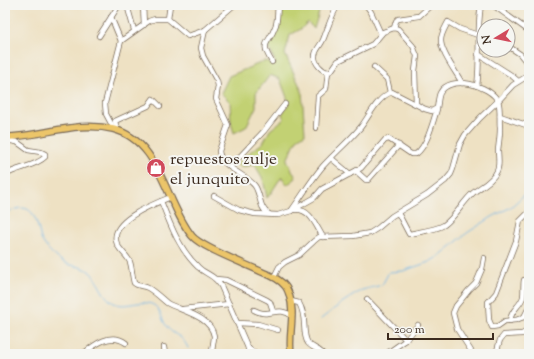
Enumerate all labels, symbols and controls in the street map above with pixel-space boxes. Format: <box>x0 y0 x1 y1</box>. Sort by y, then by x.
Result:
north arrow <box>476 18 516 58</box>
text: N <box>478 34 496 46</box>
place label: repuestos zulje el junquito <box>170 148 277 192</box>
shop icon: repuestos zulje el junquito <box>145 157 167 179</box>
scale bar <box>388 315 493 341</box>
text: 200 m <box>394 321 425 339</box>

